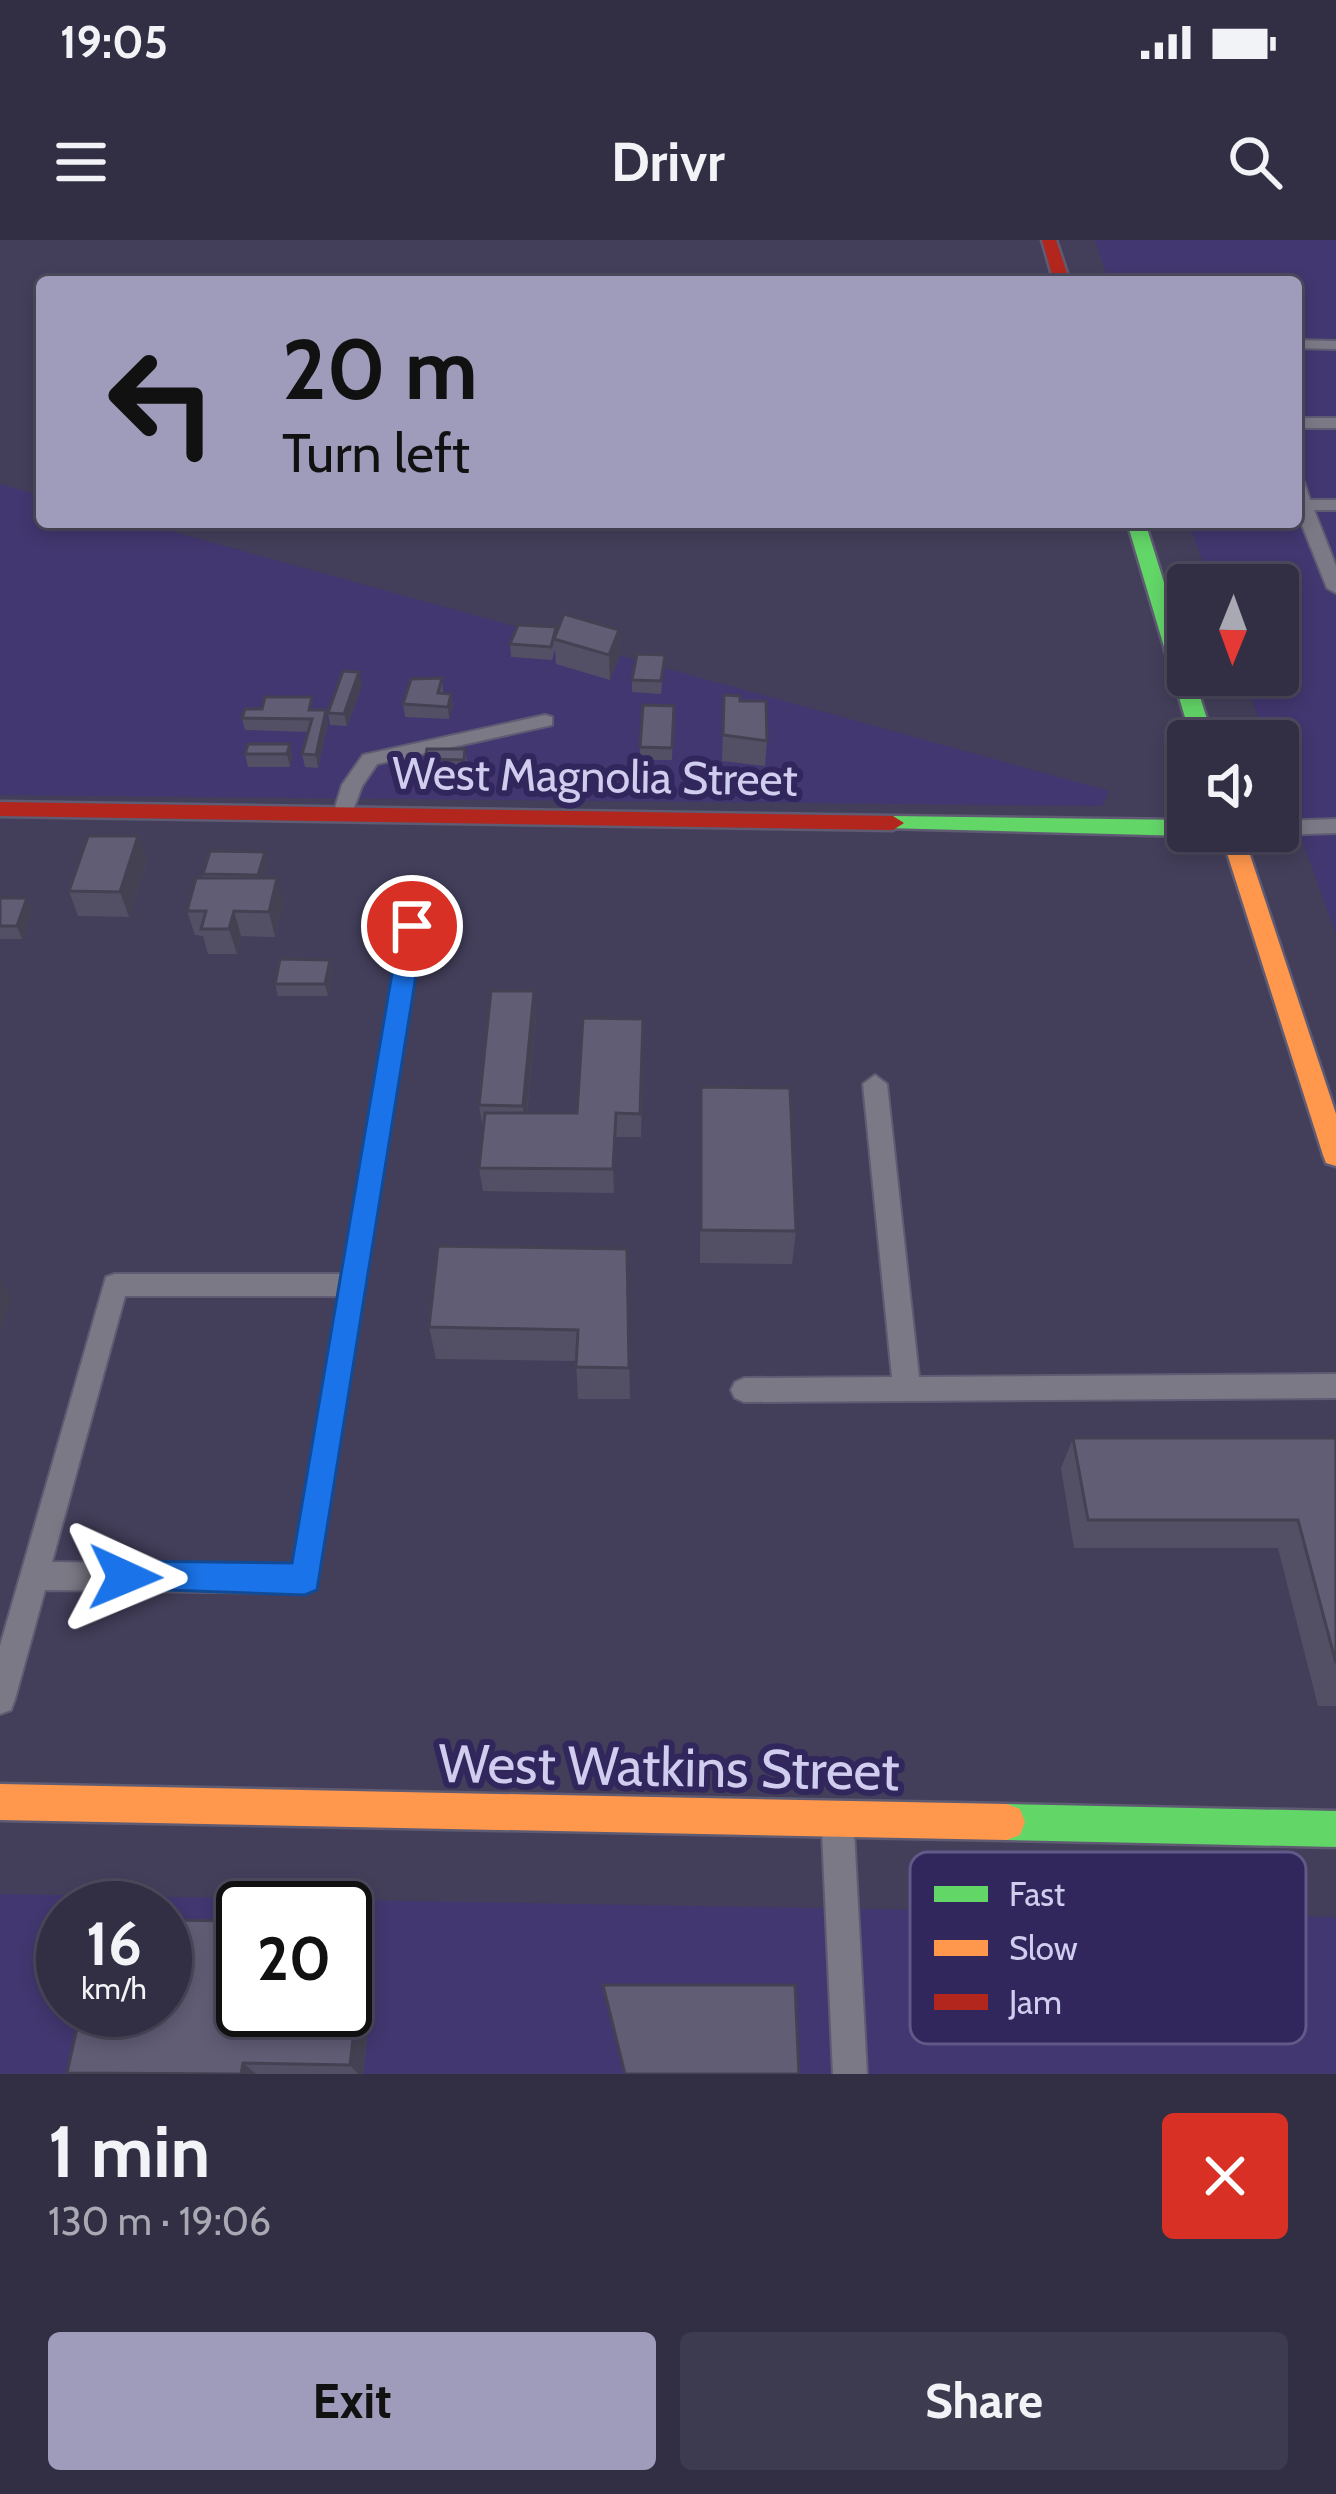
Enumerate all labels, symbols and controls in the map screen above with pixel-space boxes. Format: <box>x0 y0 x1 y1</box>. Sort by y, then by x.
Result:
text: 19:05 <box>60 15 168 69</box>
icon: menu <box>48 129 114 195</box>
text: Drivr <box>611 129 725 195</box>
icon: search <box>1222 129 1288 195</box>
text: 20 m <box>282 318 478 420</box>
icon: left <box>84 324 240 480</box>
text: Turn left <box>282 420 470 486</box>
north arrow <box>1167 564 1299 696</box>
map controls <box>1167 564 1299 852</box>
button: sound <box>1167 720 1299 852</box>
street label: West Magnolia Street <box>392 745 798 807</box>
pin <box>361 875 463 977</box>
icon: arrive <box>379 893 445 959</box>
position arrow <box>62 1514 188 1640</box>
street label: West Watkins Street <box>438 1730 900 1804</box>
legend <box>910 1852 1306 2044</box>
text: Fast <box>1009 1874 1065 1914</box>
speed limit sign: 20 <box>216 1881 372 2037</box>
text: 16 <box>86 1907 142 1980</box>
text: Slow <box>1009 1928 1078 1968</box>
text: km/h <box>81 1970 147 2007</box>
text: Jam <box>1008 1982 1062 2022</box>
text: 1 min <box>48 2108 210 2195</box>
button: close <box>1162 2113 1288 2239</box>
text: 130 m · 19:06 <box>48 2197 271 2245</box>
button: Exit <box>48 2332 656 2470</box>
button: Share <box>680 2332 1288 2470</box>

